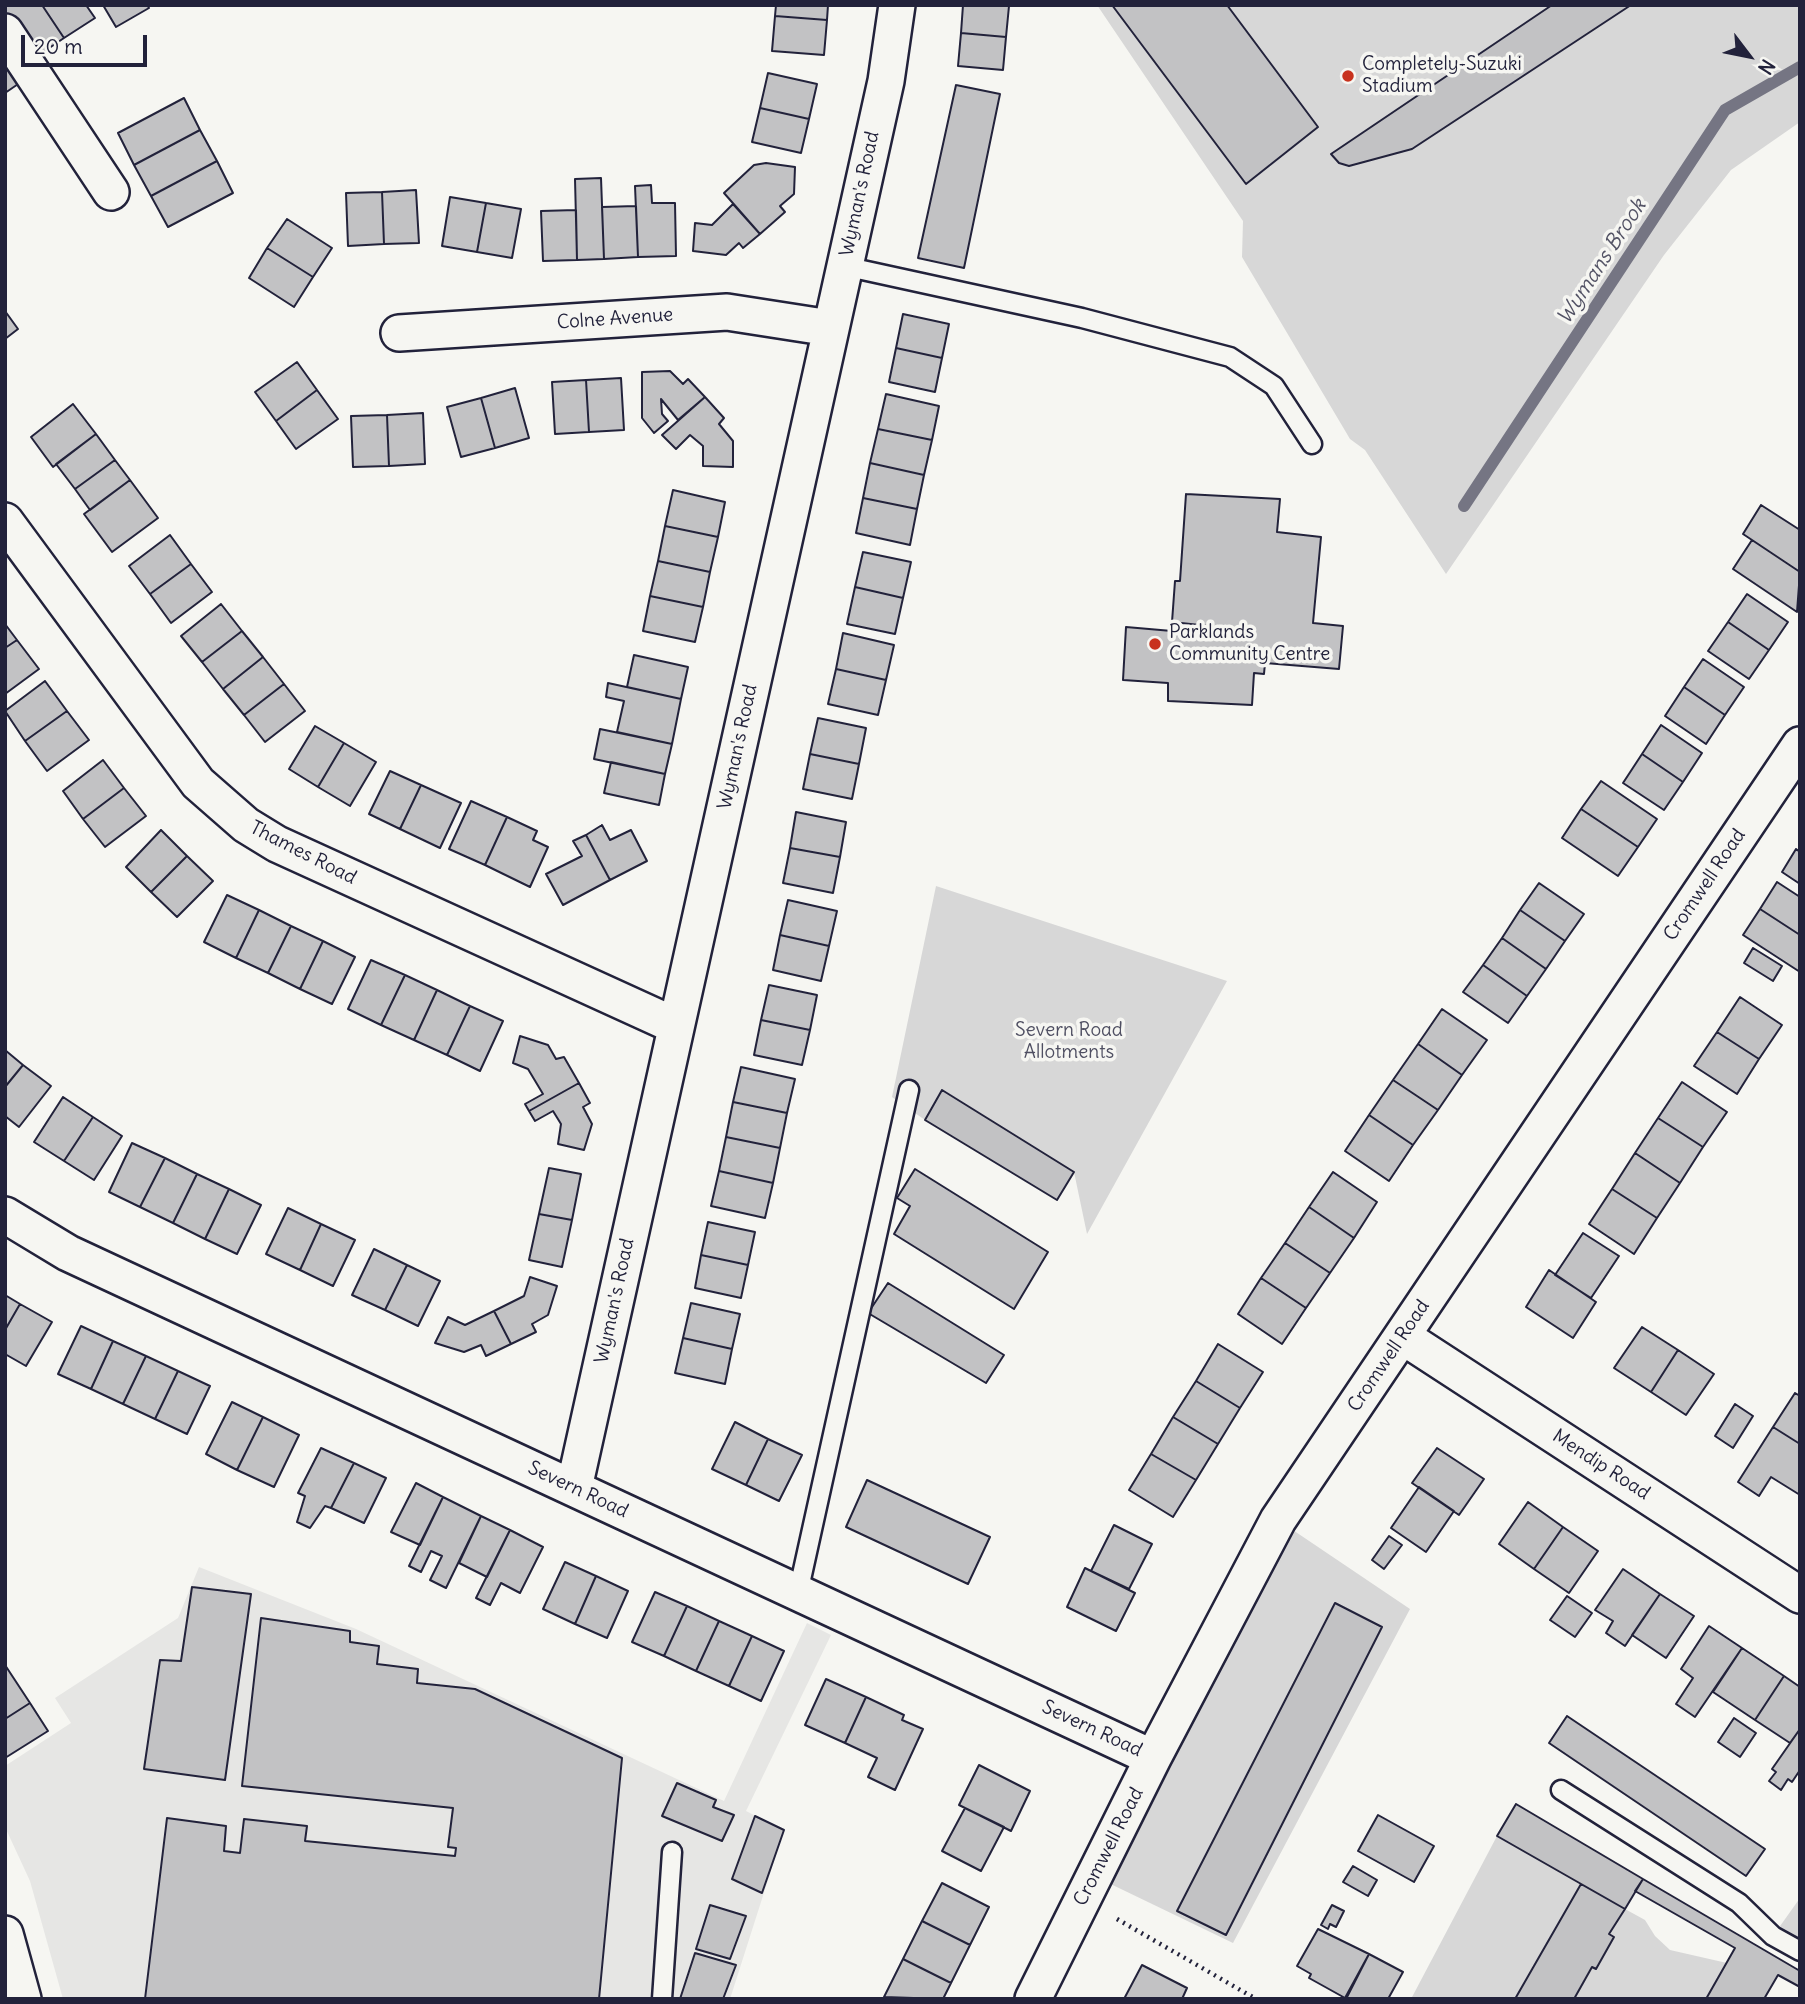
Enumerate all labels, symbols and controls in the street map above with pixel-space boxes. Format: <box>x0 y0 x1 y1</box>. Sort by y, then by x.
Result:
scale bar <box>24 21 150 65</box>
north arrow <box>1714 21 1784 91</box>
text: 20 m <box>34 33 83 60</box>
place label: Completely-Suzuki Stadium <box>1362 54 1522 98</box>
text: N <box>1753 55 1780 79</box>
marker: Completely-Suzuki Stadium <box>1340 68 1356 84</box>
street label: Wyman's Road <box>836 129 884 259</box>
water label: Wymans Brook <box>1552 195 1652 329</box>
street label: Colne Avenue <box>556 304 674 334</box>
place label: Parklands Community Centre <box>1169 622 1330 666</box>
marker: Parklands Community Centre <box>1147 636 1163 652</box>
street label: Wyman's Road <box>714 682 762 812</box>
street label: Thames Road <box>246 816 360 890</box>
street label: Cromwell Road <box>1659 825 1751 945</box>
park label: Severn Road Allotments <box>1015 1020 1123 1064</box>
street label: Wyman's Road <box>591 1236 639 1366</box>
street label: Cromwell Road <box>1343 1296 1435 1416</box>
street label: Mendip Road <box>1548 1425 1654 1505</box>
street label: Severn Road <box>524 1457 632 1523</box>
street label: Severn Road <box>1038 1696 1146 1762</box>
street label: Cromwell Road <box>1069 1784 1149 1910</box>

